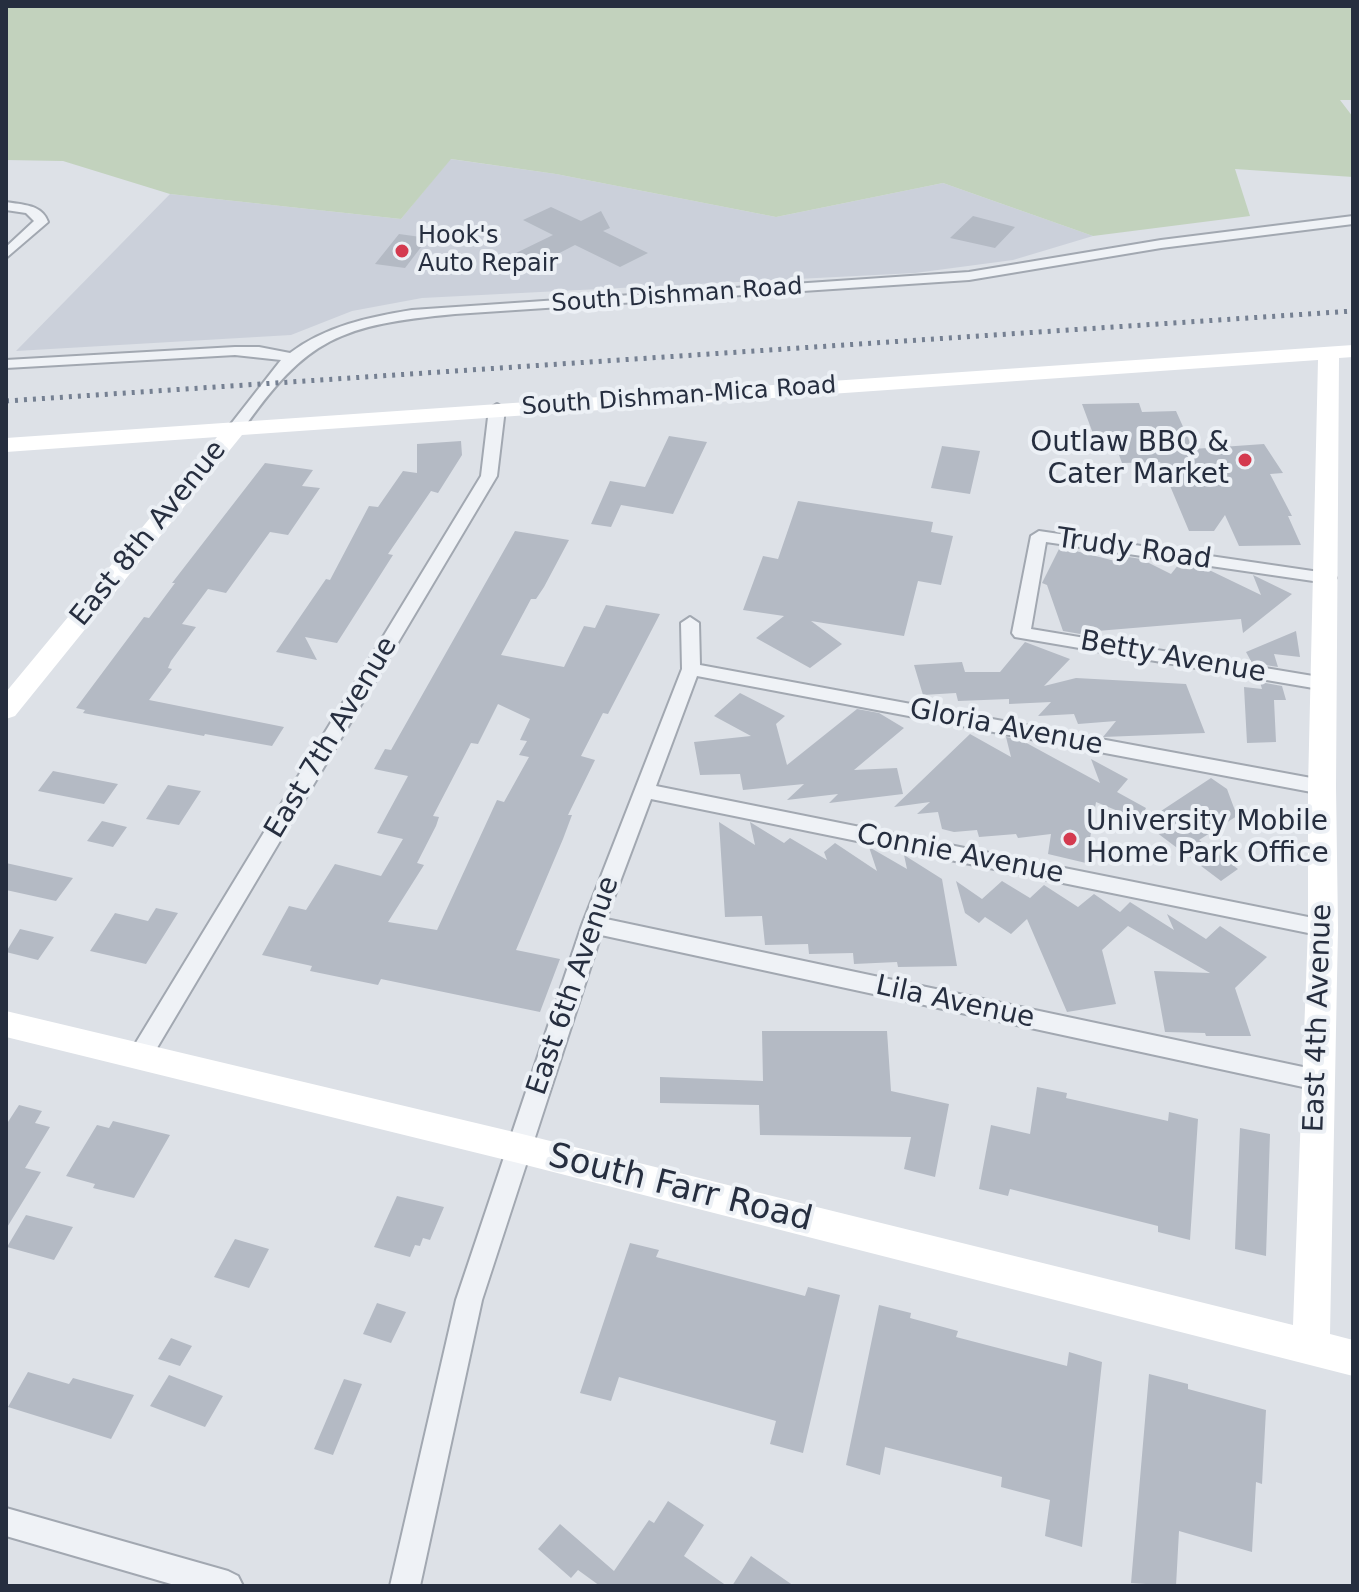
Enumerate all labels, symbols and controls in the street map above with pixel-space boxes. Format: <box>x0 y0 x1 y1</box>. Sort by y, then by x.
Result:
place label: Hook's Auto Repair <box>418 223 558 279</box>
marker: Hook's Auto Repair <box>393 242 411 260</box>
street label: South Dishman Road <box>551 273 803 319</box>
street label: South Dishman-Mica Road <box>521 372 837 422</box>
place label: Outlaw BBQ & Cater Market <box>1030 427 1229 493</box>
street label: East 8th Avenue <box>64 435 234 633</box>
marker: Outlaw BBQ & Cater Market <box>1236 451 1254 469</box>
street label: Trudy Road <box>1055 523 1213 577</box>
street label: Betty Avenue <box>1078 625 1268 691</box>
street label: East 7th Avenue <box>259 631 405 845</box>
street label: Gloria Avenue <box>907 693 1105 763</box>
place label: University Mobile Home Park Office <box>1086 806 1329 872</box>
street label: Connie Avenue <box>854 818 1066 892</box>
marker: University Mobile Home Park Office <box>1061 830 1079 848</box>
street label: East 6th Avenue <box>521 872 627 1100</box>
street label: East 4th Avenue <box>1298 903 1340 1133</box>
street label: Lila Avenue <box>873 970 1037 1036</box>
street label: South Farr Road <box>544 1137 816 1241</box>

